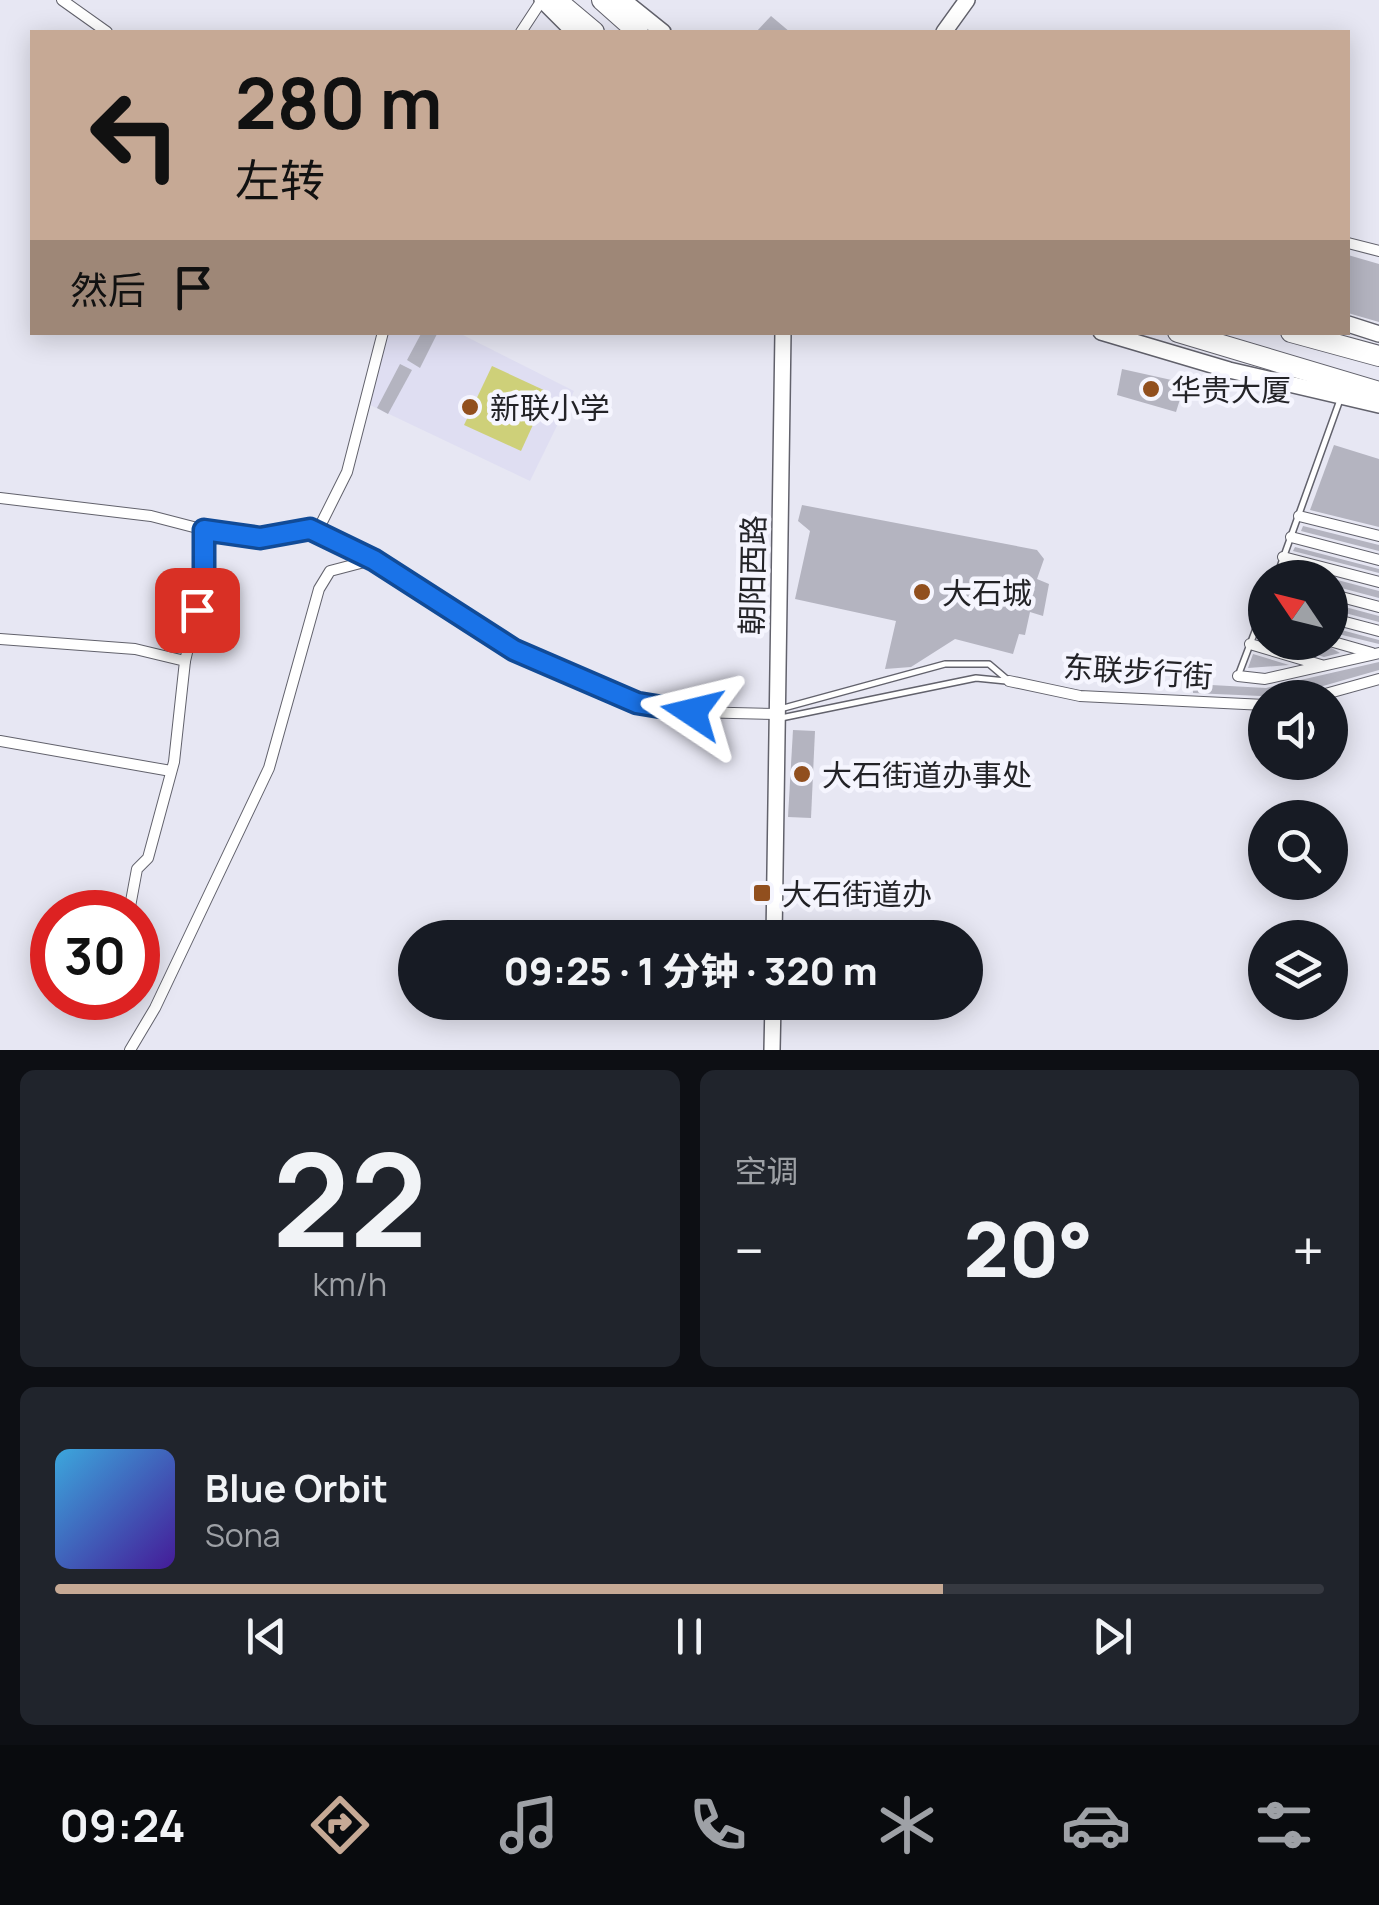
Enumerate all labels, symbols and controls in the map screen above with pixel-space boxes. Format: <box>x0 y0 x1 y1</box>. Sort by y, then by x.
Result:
text: 280 m <box>235 54 443 150</box>
icon: left <box>70 70 200 200</box>
text: 左转 <box>235 149 325 211</box>
icon: arrive <box>166 260 221 315</box>
text: 然后 <box>70 263 146 315</box>
place label: 华贵大厦 <box>1171 369 1291 410</box>
marker: 华贵大厦 <box>1140 378 1162 400</box>
place label: 新联小学 <box>490 387 610 428</box>
marker: 新联小学 <box>459 396 481 418</box>
street label: 朝阳西路 <box>730 515 774 635</box>
north arrow <box>1248 560 1348 660</box>
map controls <box>1248 560 1348 1020</box>
pin <box>155 568 240 653</box>
place label: 大石城 <box>942 572 1032 613</box>
marker: 大石城 <box>911 581 933 603</box>
icon: arrive <box>170 583 225 638</box>
street label: 东联步行街 <box>1062 645 1214 697</box>
position arrow <box>640 660 744 764</box>
button: sound <box>1248 680 1348 780</box>
place label: 大石街道办事处 <box>822 754 1032 795</box>
marker: 大石街道办事处 <box>791 763 813 785</box>
button: search <box>1248 800 1348 900</box>
place label: 大石街道办 <box>782 873 932 914</box>
marker: 大石街道办 <box>751 882 773 904</box>
speed limit sign: 30 <box>30 890 160 1020</box>
button: layers <box>1248 920 1348 1020</box>
text: 09:25 · 1 分钟 · 320 m <box>503 944 878 996</box>
text: 22 <box>272 1108 427 1286</box>
text: 空调 <box>735 1149 799 1193</box>
text: 20° <box>963 1197 1093 1300</box>
text: − <box>735 1212 764 1288</box>
text: + <box>1292 1212 1324 1288</box>
text: km/h <box>313 1262 387 1306</box>
text: Blue Orbit <box>205 1461 388 1513</box>
text: Sona <box>205 1513 280 1557</box>
icon: previous <box>239 1609 294 1664</box>
icon: pause <box>662 1609 717 1664</box>
icon: next <box>1085 1609 1140 1664</box>
icon: directions <box>305 1790 375 1860</box>
icon: music <box>494 1790 564 1860</box>
icon: phone <box>683 1790 753 1860</box>
icon: climate <box>872 1790 942 1860</box>
icon: car <box>1061 1790 1131 1860</box>
icon: filters <box>1249 1790 1319 1860</box>
text: 09:24 <box>59 1794 186 1856</box>

